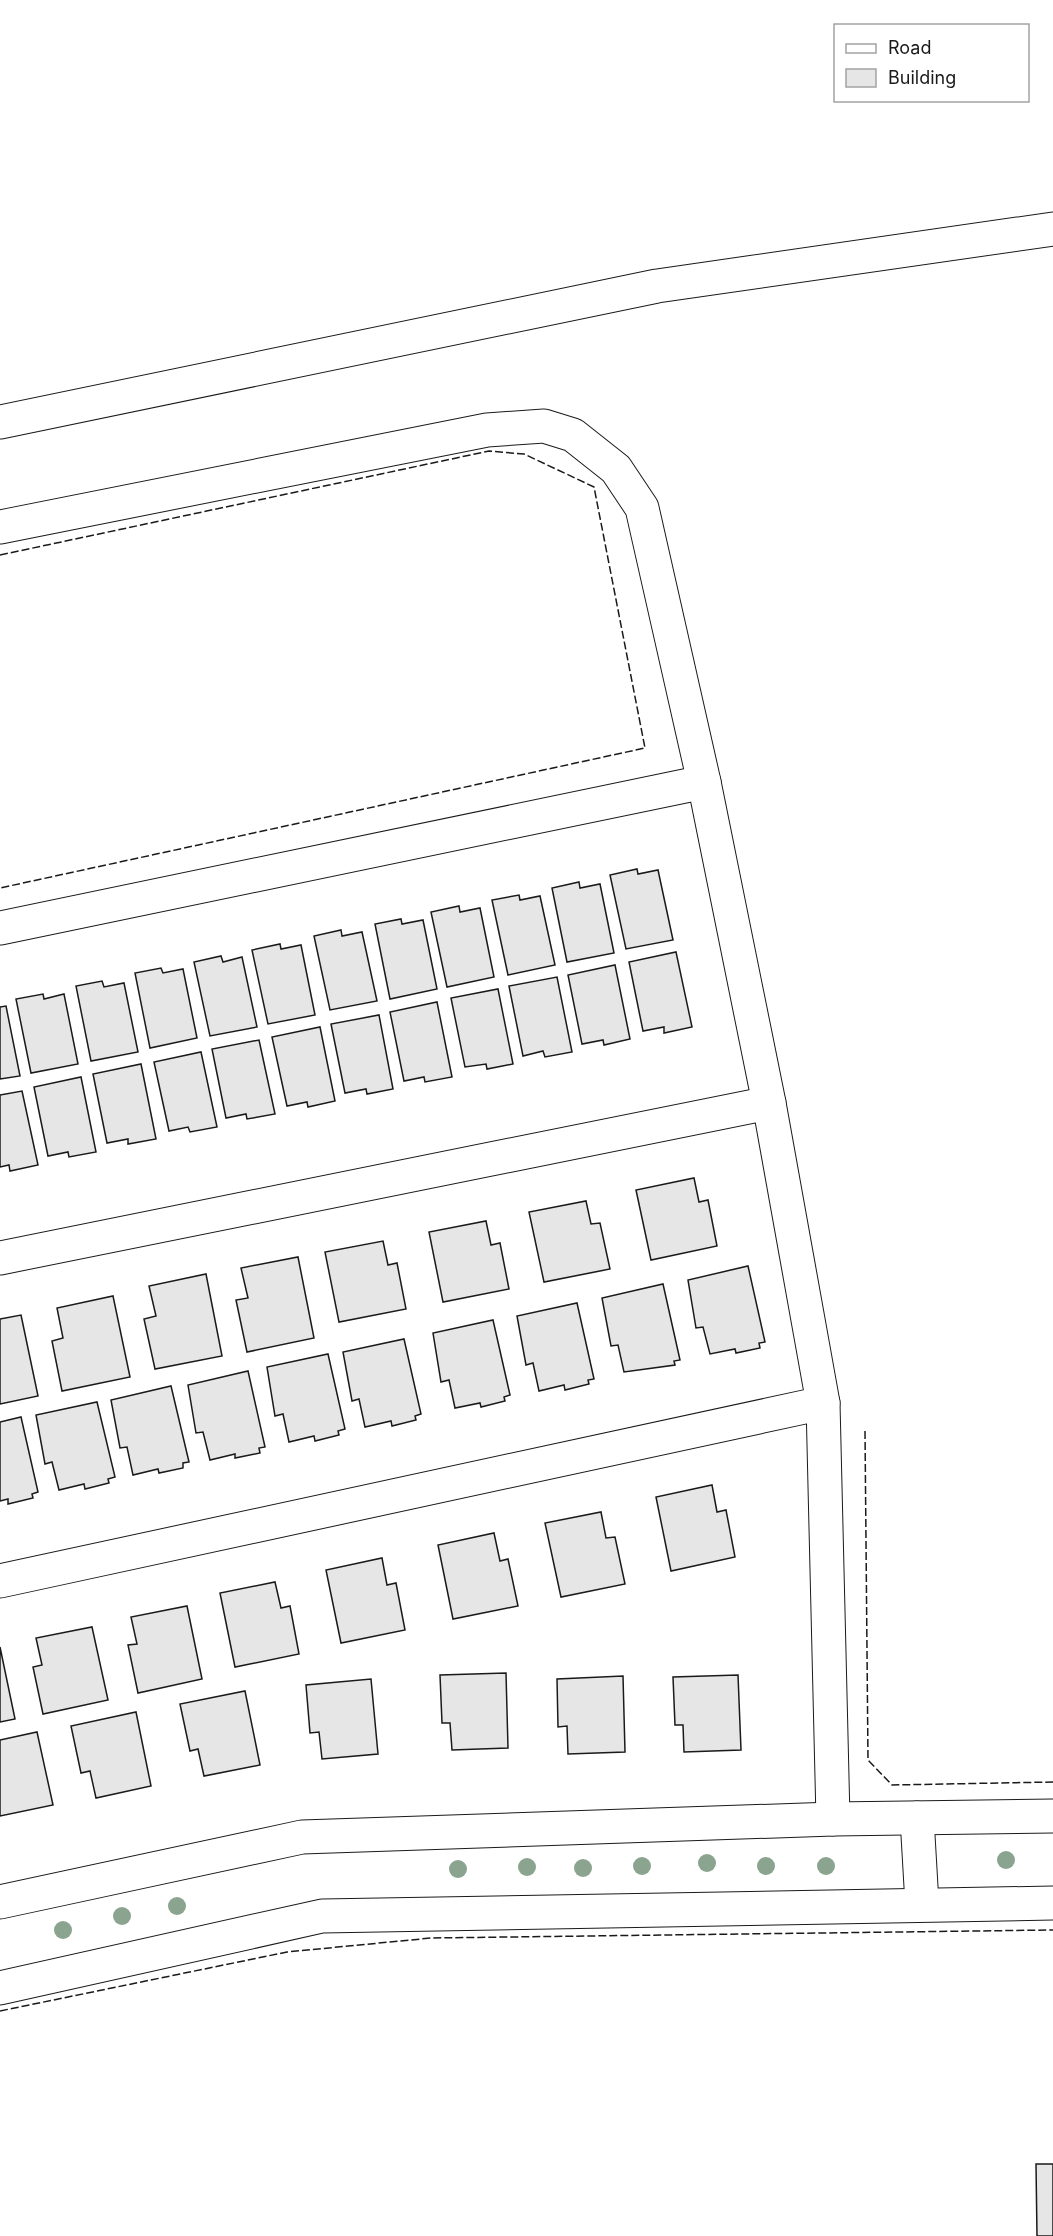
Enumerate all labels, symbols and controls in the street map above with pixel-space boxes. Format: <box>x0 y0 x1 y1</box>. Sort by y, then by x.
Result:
legend <box>834 24 1029 102</box>
text: Road <box>888 37 931 58</box>
text: Building <box>888 67 956 88</box>

